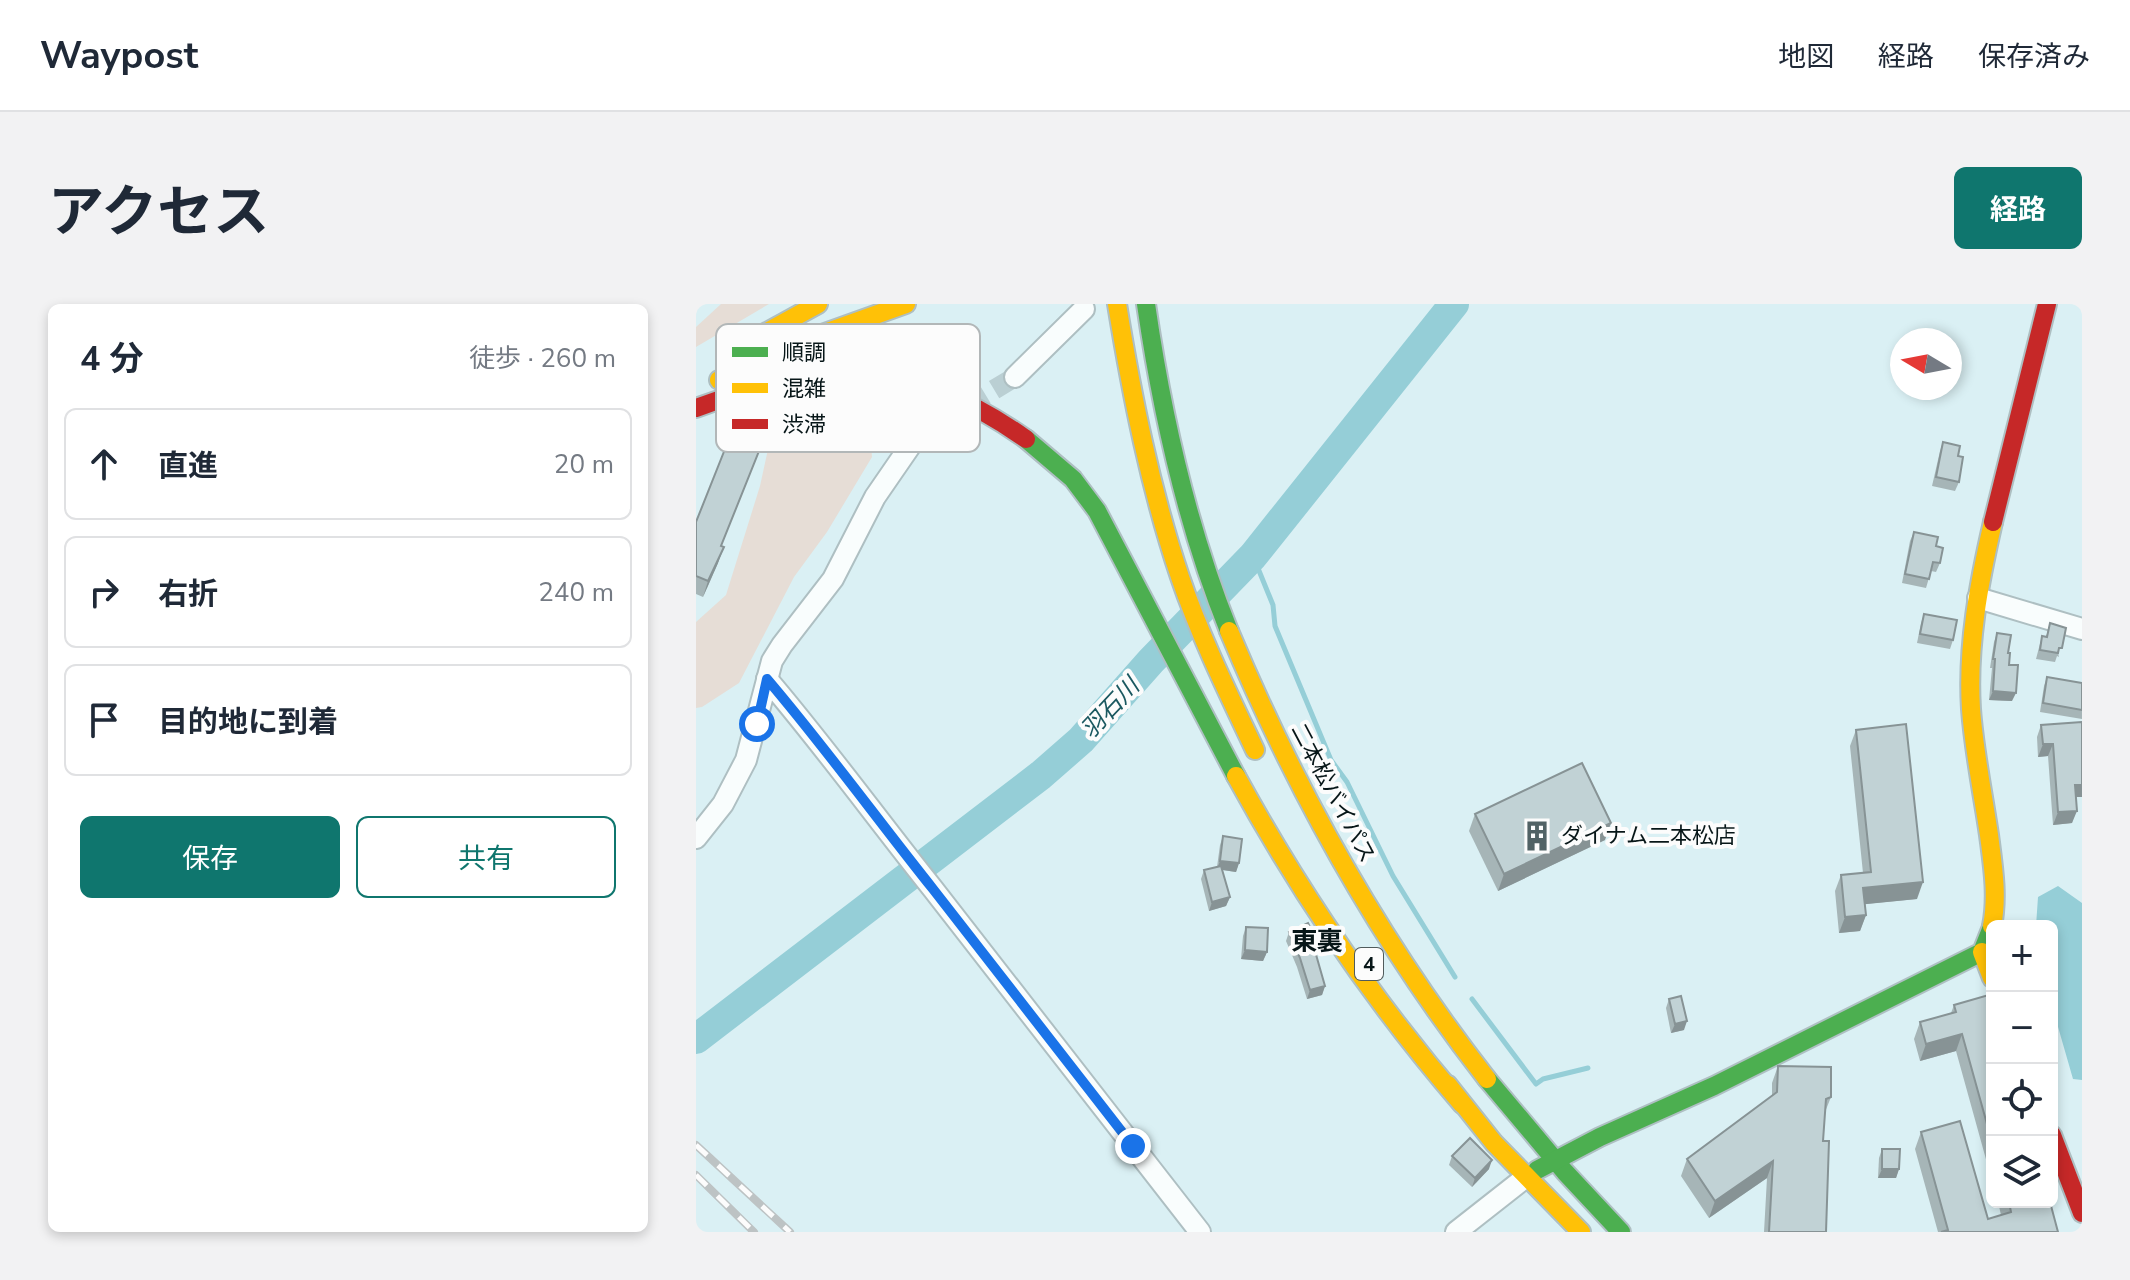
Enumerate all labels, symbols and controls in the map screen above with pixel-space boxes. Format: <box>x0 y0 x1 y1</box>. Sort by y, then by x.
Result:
text: Waypost <box>40 30 198 81</box>
text: 地図 <box>1778 38 1834 76</box>
text: 経路 <box>1878 38 1934 76</box>
text: 保存済み <box>1978 38 2090 76</box>
button: 経路 <box>1954 167 2082 249</box>
text: アクセス <box>48 174 269 251</box>
legend <box>716 324 980 452</box>
north arrow <box>1890 328 1962 400</box>
text: 4 分 <box>80 336 144 382</box>
text: 順調 <box>782 338 826 368</box>
text: 徒歩 · 260 m <box>469 341 616 376</box>
text: 混雑 <box>782 374 826 404</box>
text: 渋滞 <box>782 410 826 440</box>
icon: ahead <box>82 442 126 486</box>
text: 直進 <box>158 446 218 487</box>
text: 20 m <box>554 447 614 482</box>
icon: right <box>82 570 126 614</box>
text: 右折 <box>158 574 218 615</box>
text: 240 m <box>538 575 614 610</box>
water label: 羽石川 <box>1074 669 1148 745</box>
icon: arrive <box>82 698 126 742</box>
text: 目的地に到着 <box>158 702 338 743</box>
route start <box>739 706 775 742</box>
street label: 二本松バイパス <box>1284 718 1382 868</box>
button: 保存 <box>80 816 340 898</box>
button: 共有 <box>356 816 616 898</box>
building icon: ダイナム二本松店 <box>1520 819 1554 853</box>
place label: ダイナム二本松店 <box>1561 821 1736 851</box>
map controls <box>1986 920 2058 1208</box>
button: + <box>1986 920 2058 992</box>
district label: 東裏 <box>1291 924 1343 959</box>
road number: 4 <box>1355 948 1383 980</box>
button: − <box>1986 992 2058 1064</box>
button: locate <box>1986 1064 2058 1136</box>
route end <box>1115 1128 1151 1164</box>
button: layers <box>1986 1136 2058 1208</box>

